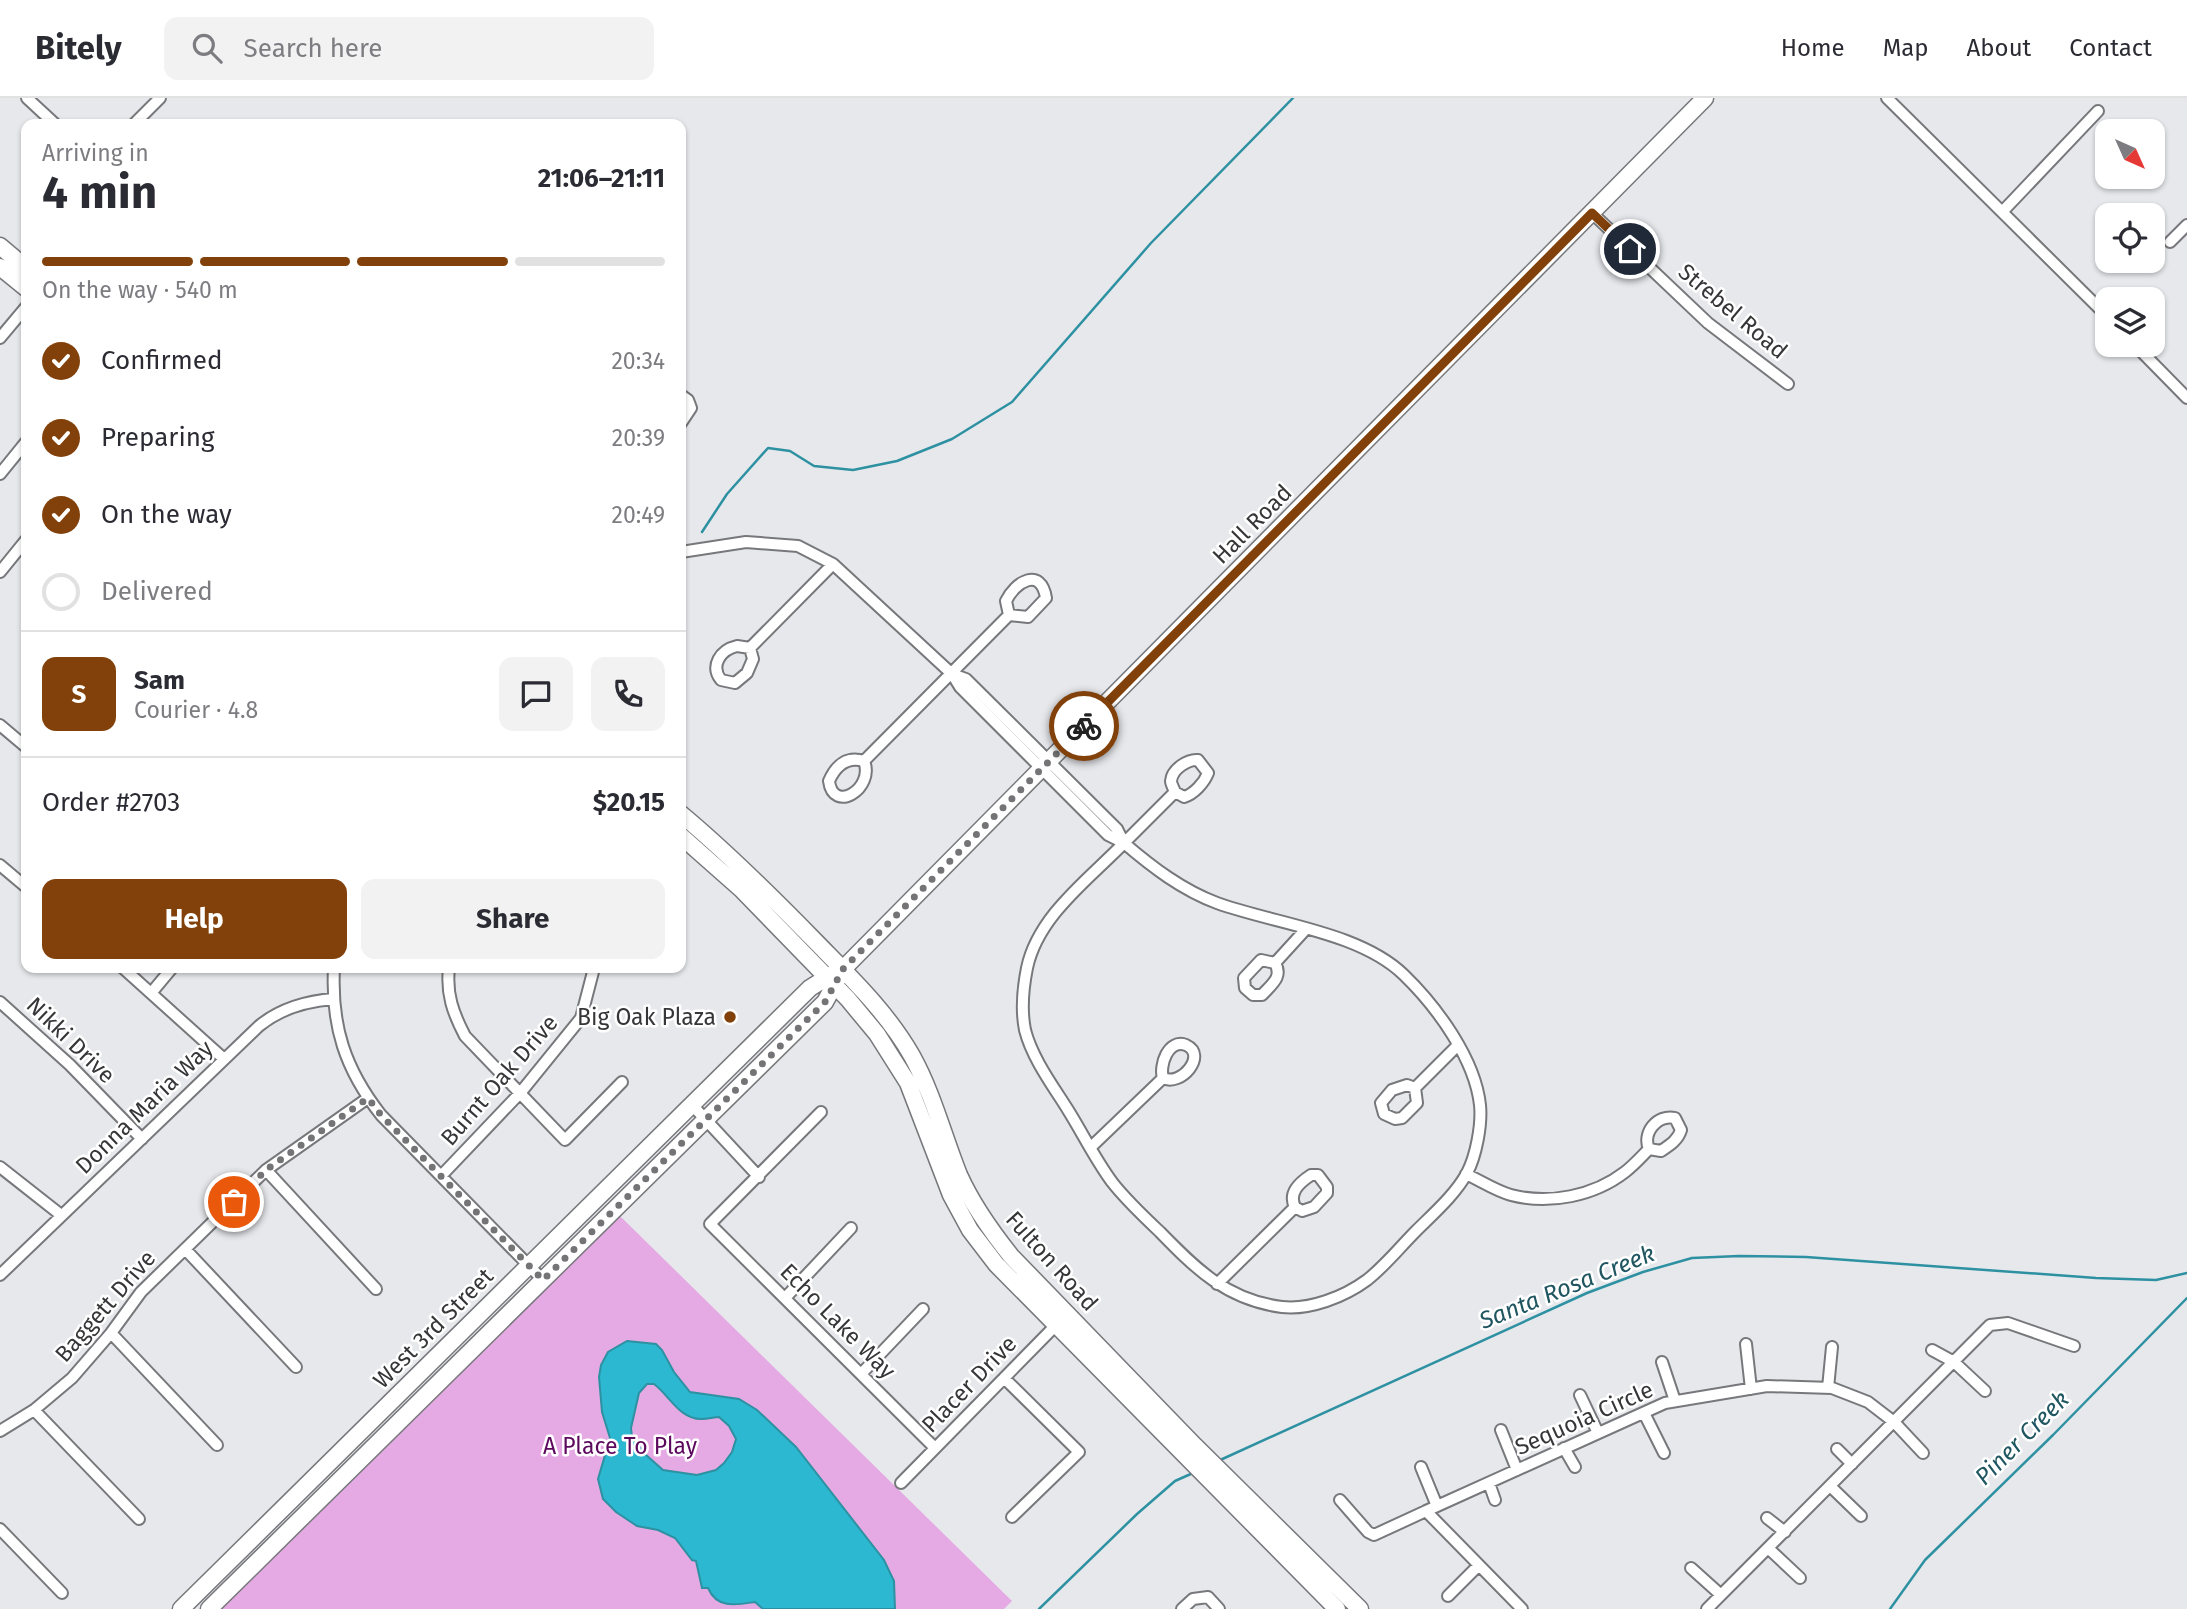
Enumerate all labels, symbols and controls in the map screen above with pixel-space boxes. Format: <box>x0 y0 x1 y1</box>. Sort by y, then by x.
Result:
search box <box>164 17 654 80</box>
text: Bitely <box>35 28 122 68</box>
icon: search <box>188 29 226 67</box>
text: Search here <box>244 33 382 64</box>
text: Home <box>1781 34 1845 62</box>
text: Map <box>1883 34 1929 62</box>
text: About <box>1967 34 2031 62</box>
text: Contact <box>2069 34 2152 62</box>
north arrow <box>2095 119 2165 189</box>
map controls <box>2095 119 2165 357</box>
text: Arriving in <box>42 139 149 167</box>
text: 21:06–21:11 <box>538 163 665 194</box>
text: 4 min <box>42 165 157 220</box>
button: locate <box>2095 203 2165 273</box>
pin <box>1600 219 1660 279</box>
icon: home <box>1611 230 1649 268</box>
street label: Strebel Road <box>1673 257 1793 365</box>
text: On the way · 540 m <box>42 276 238 304</box>
button: layers <box>2095 287 2165 357</box>
icon: check <box>42 342 80 380</box>
text: Confirmed <box>101 345 222 376</box>
text: 20:34 <box>611 347 665 375</box>
icon: check <box>42 419 80 457</box>
text: Preparing <box>101 422 214 453</box>
text: 20:39 <box>612 424 665 452</box>
street label: Hall Road <box>1207 479 1297 569</box>
icon: check <box>42 496 80 534</box>
text: On the way <box>101 499 232 530</box>
text: 20:49 <box>612 501 665 529</box>
text: Delivered <box>101 576 213 607</box>
button: chat <box>499 657 573 731</box>
button: phone <box>591 657 665 731</box>
text: Sam <box>134 665 185 696</box>
text: S <box>72 679 86 710</box>
courier <box>1049 691 1119 761</box>
text: Courier · 4.8 <box>134 696 258 724</box>
icon: bike <box>1065 707 1103 745</box>
text: Order #2703 <box>42 787 180 818</box>
text: $20.15 <box>593 787 665 818</box>
button: Help <box>42 879 347 959</box>
button: Share <box>361 879 665 959</box>
street label: Nikki Drive <box>21 991 121 1089</box>
place label: Big Oak Plaza <box>577 1003 716 1031</box>
street label: Burnt Oak Drive <box>435 1009 563 1151</box>
marker: Big Oak Plaza <box>722 1009 738 1025</box>
street label: Donna Maria Way <box>70 1034 219 1180</box>
pin <box>204 1172 264 1232</box>
icon: bag <box>215 1183 253 1221</box>
street label: Fulton Road <box>1000 1205 1104 1317</box>
water label: Santa Rosa Creek <box>1474 1239 1659 1335</box>
street label: Baggett Drive <box>49 1244 161 1368</box>
street label: Echo Lake Way <box>775 1258 902 1385</box>
street label: West 3rd Street <box>367 1262 499 1394</box>
street label: Placer Drive <box>916 1330 1022 1438</box>
street label: Sequoia Circle <box>1510 1375 1658 1461</box>
water label: Piner Creek <box>1969 1385 2075 1491</box>
park label: A Place To Play <box>543 1432 698 1460</box>

